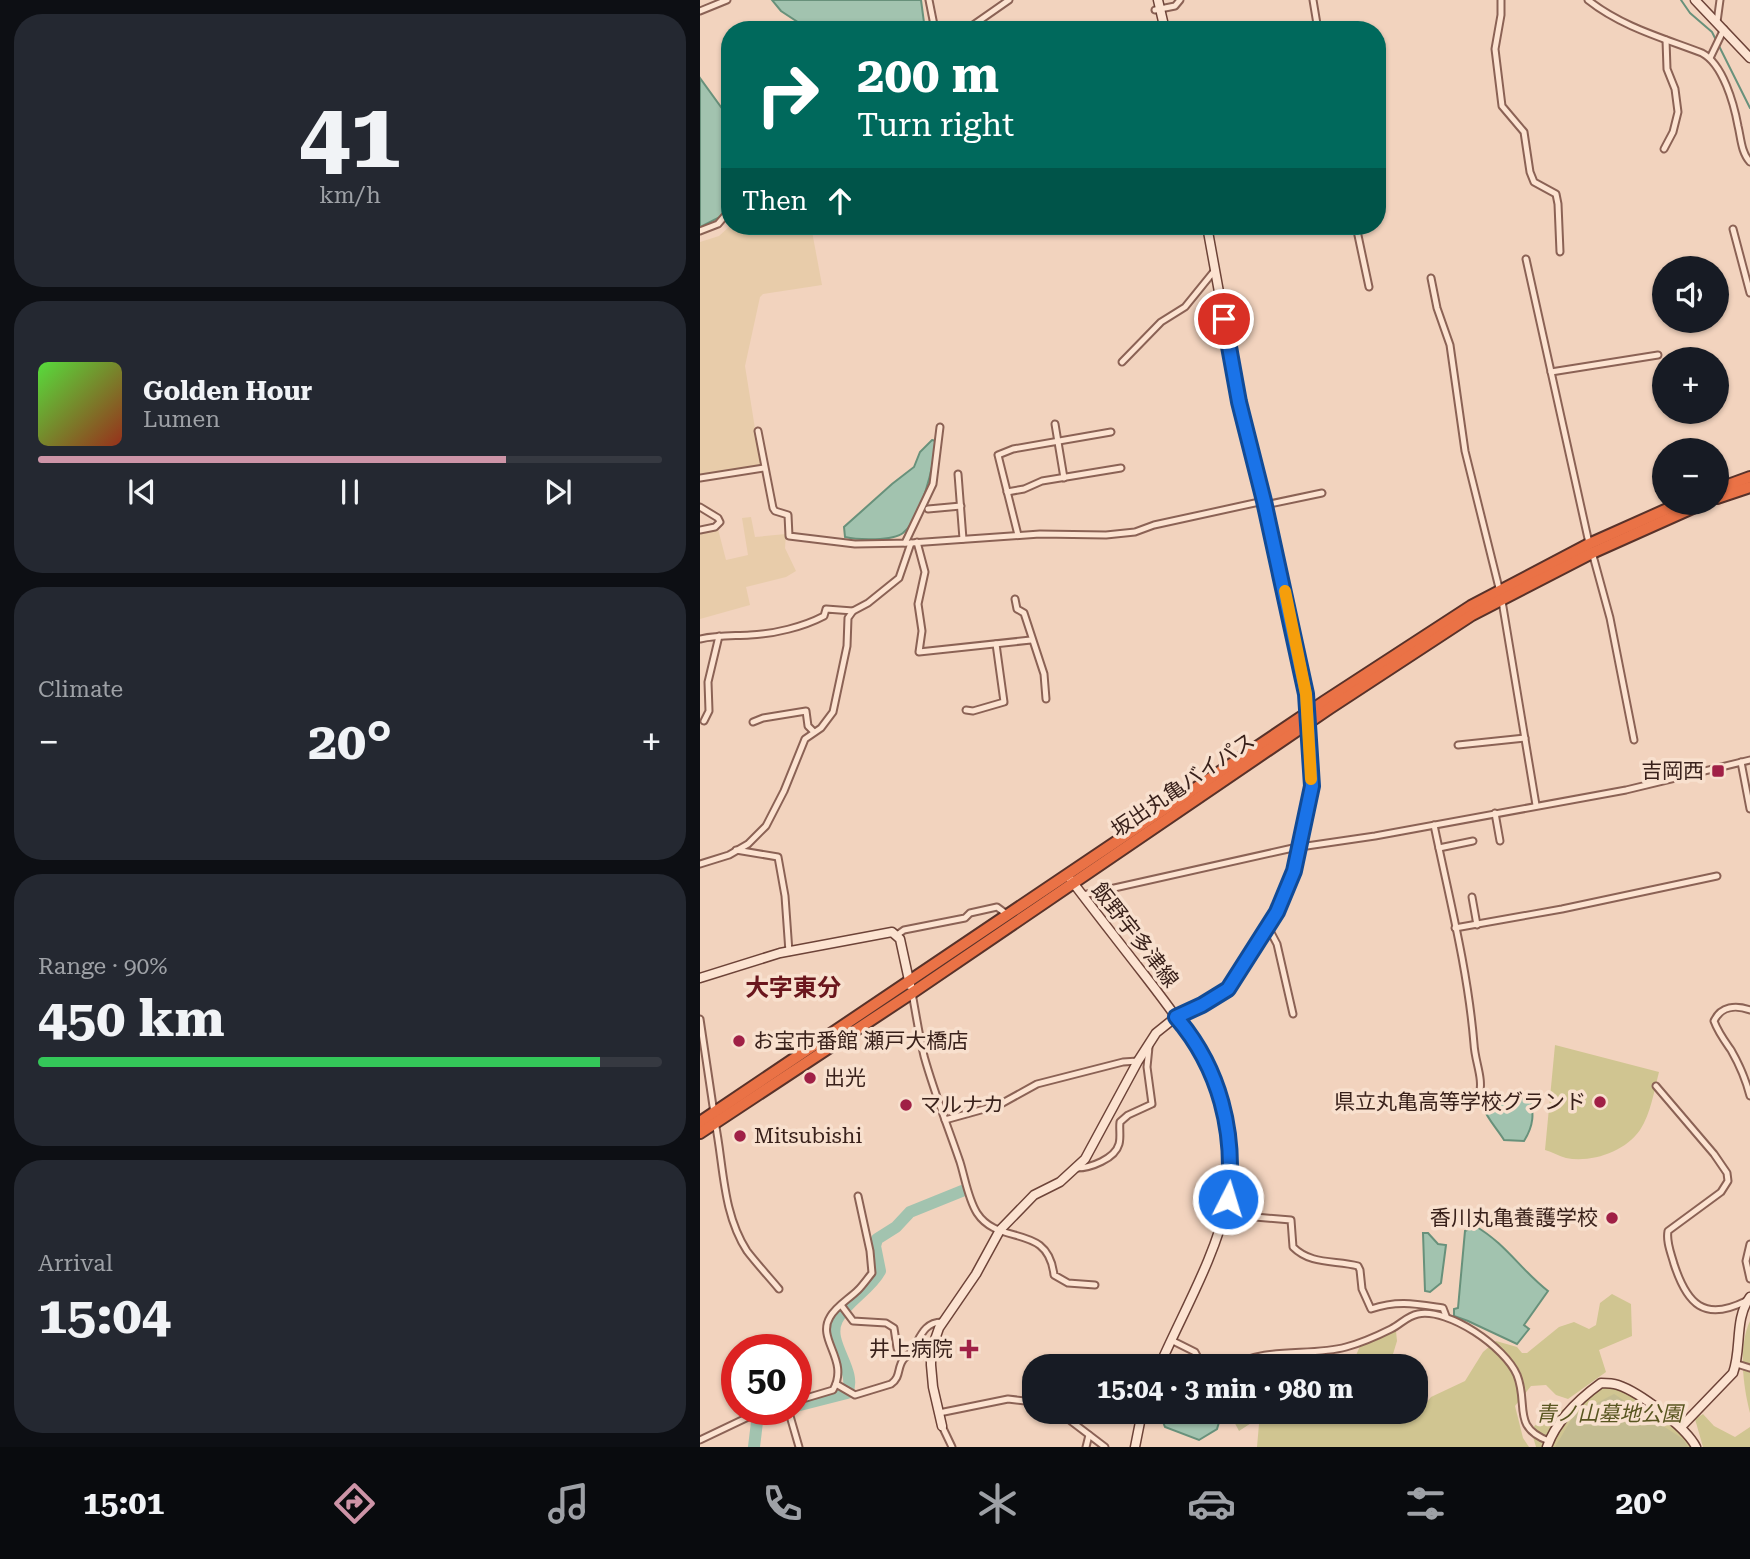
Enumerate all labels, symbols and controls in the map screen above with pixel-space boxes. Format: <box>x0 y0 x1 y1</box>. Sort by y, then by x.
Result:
text: 200 m <box>857 47 999 104</box>
icon: right <box>742 49 833 140</box>
text: 41 <box>299 83 401 189</box>
text: Turn right <box>857 106 1014 144</box>
text: km/h <box>319 182 381 209</box>
icon: ahead <box>821 182 859 220</box>
text: Then <box>742 186 807 216</box>
map controls <box>1652 256 1729 515</box>
button: sound <box>1652 256 1729 333</box>
pin <box>1194 289 1254 349</box>
icon: arrive <box>1205 300 1243 338</box>
button: + <box>1652 347 1729 424</box>
text: Golden Hour <box>143 376 312 406</box>
text: Lumen <box>143 406 220 433</box>
button: − <box>1652 438 1729 515</box>
icon: previous <box>123 473 161 511</box>
icon: pause <box>331 473 369 511</box>
icon: next <box>539 473 577 511</box>
text: Climate <box>38 676 123 703</box>
text: 20° <box>308 711 392 772</box>
text: − <box>38 720 59 764</box>
text: + <box>641 720 662 764</box>
street label: 坂出丸亀バイパス <box>1107 728 1259 842</box>
place label: 吉岡西 <box>1641 759 1704 783</box>
marker: 吉岡西 <box>1710 763 1726 779</box>
street label: 飯野宇多津線 <box>1087 878 1183 992</box>
text: Range · 90% <box>38 953 167 980</box>
district label: 大字東分 <box>745 974 841 1002</box>
text: 450 km <box>38 988 225 1049</box>
place label: お宝市番館 瀬戸大橋店 <box>753 1029 968 1053</box>
marker: お宝市番館 瀬戸大橋店 <box>731 1033 747 1049</box>
place label: 出光 <box>824 1066 866 1090</box>
marker: 出光 <box>802 1070 818 1086</box>
place label: 県立丸亀高等学校グランド <box>1334 1090 1586 1114</box>
place label: マルナカ <box>920 1093 1004 1117</box>
marker: 県立丸亀高等学校グランド <box>1592 1094 1608 1110</box>
marker: マルナカ <box>898 1097 914 1113</box>
place label: Mitsubishi <box>754 1124 862 1148</box>
marker: Mitsubishi <box>732 1128 748 1144</box>
position arrow <box>1191 1162 1265 1236</box>
place label: 香川丸亀養護学校 <box>1430 1206 1598 1230</box>
marker: 香川丸亀養護学校 <box>1604 1210 1620 1226</box>
text: Arrival <box>38 1250 113 1277</box>
text: 15:04 <box>38 1285 171 1346</box>
speed limit sign: 50 <box>721 1334 812 1425</box>
place label: 井上病院 <box>869 1337 953 1361</box>
marker: 井上病院 <box>959 1339 979 1359</box>
text: 15:04 · 3 min · 980 m <box>1097 1374 1353 1404</box>
park label: 青ノ山墓地公園 <box>1536 1402 1685 1426</box>
icon: directions <box>330 1479 379 1528</box>
icon: music <box>544 1479 593 1528</box>
icon: phone <box>758 1479 807 1528</box>
icon: climate <box>973 1479 1022 1528</box>
icon: car <box>1187 1479 1236 1528</box>
icon: filters <box>1401 1479 1450 1528</box>
text: 15:01 <box>83 1484 164 1522</box>
text: 20° <box>1616 1484 1667 1522</box>

